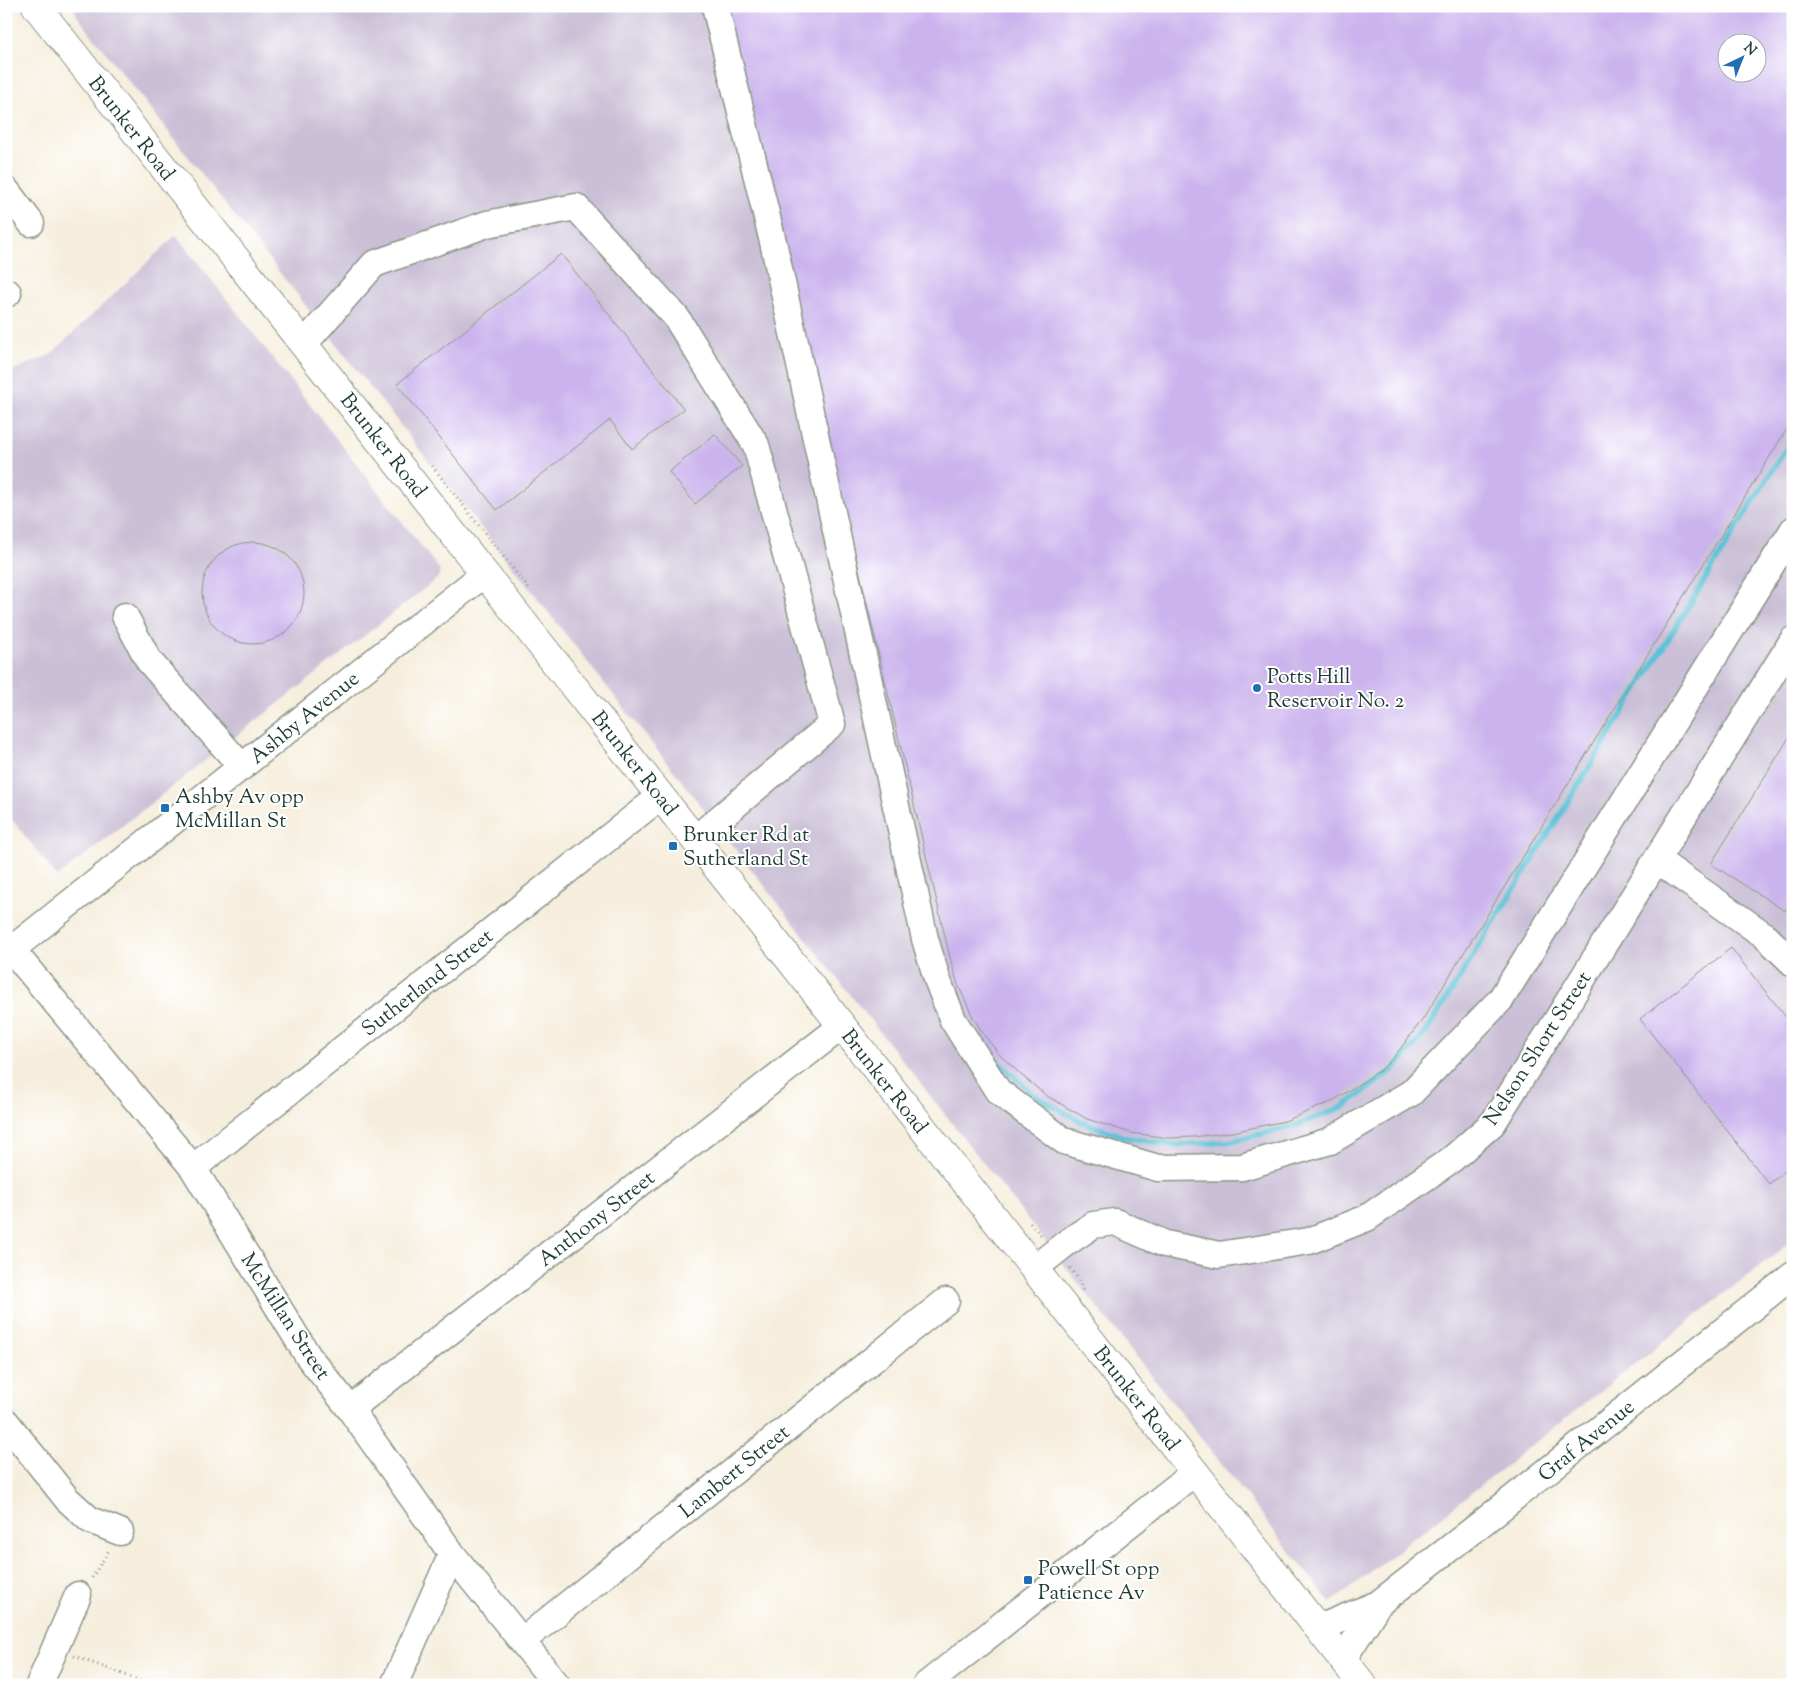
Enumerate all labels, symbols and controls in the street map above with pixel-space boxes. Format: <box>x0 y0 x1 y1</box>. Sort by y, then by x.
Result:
north arrow <box>1716 32 1766 82</box>
text: N <box>1739 39 1760 61</box>
street label: Brunker Road <box>80 70 181 188</box>
street label: Brunker Road <box>332 387 433 505</box>
place label: Potts Hill Reservoir No. 2 <box>1267 663 1404 717</box>
street label: Ashby Avenue <box>244 665 367 772</box>
marker: Potts Hill Reservoir No. 2 <box>1251 682 1263 694</box>
street label: Brunker Road <box>583 705 684 823</box>
place label: Ashby Av opp McMillan St <box>175 783 304 837</box>
marker: Ashby Av opp McMillan St <box>159 802 171 814</box>
place label: Brunker Rd at Sutherland St <box>683 821 809 875</box>
marker: Brunker Rd at Sutherland St <box>667 840 679 852</box>
street label: Sutherland Street <box>356 923 500 1045</box>
street label: Nelson Short Street <box>1477 966 1600 1132</box>
street label: Brunker Road <box>833 1023 934 1141</box>
street label: Anthony Street <box>532 1164 662 1275</box>
street label: McMillan Street <box>232 1248 337 1386</box>
street label: Brunker Road <box>1085 1340 1186 1458</box>
street label: Graf Avenue <box>1533 1393 1642 1490</box>
street label: Lambert Street <box>674 1419 797 1527</box>
place label: Powell St opp Patience Av <box>1038 1555 1159 1609</box>
marker: Powell St opp Patience Av <box>1022 1574 1034 1586</box>

